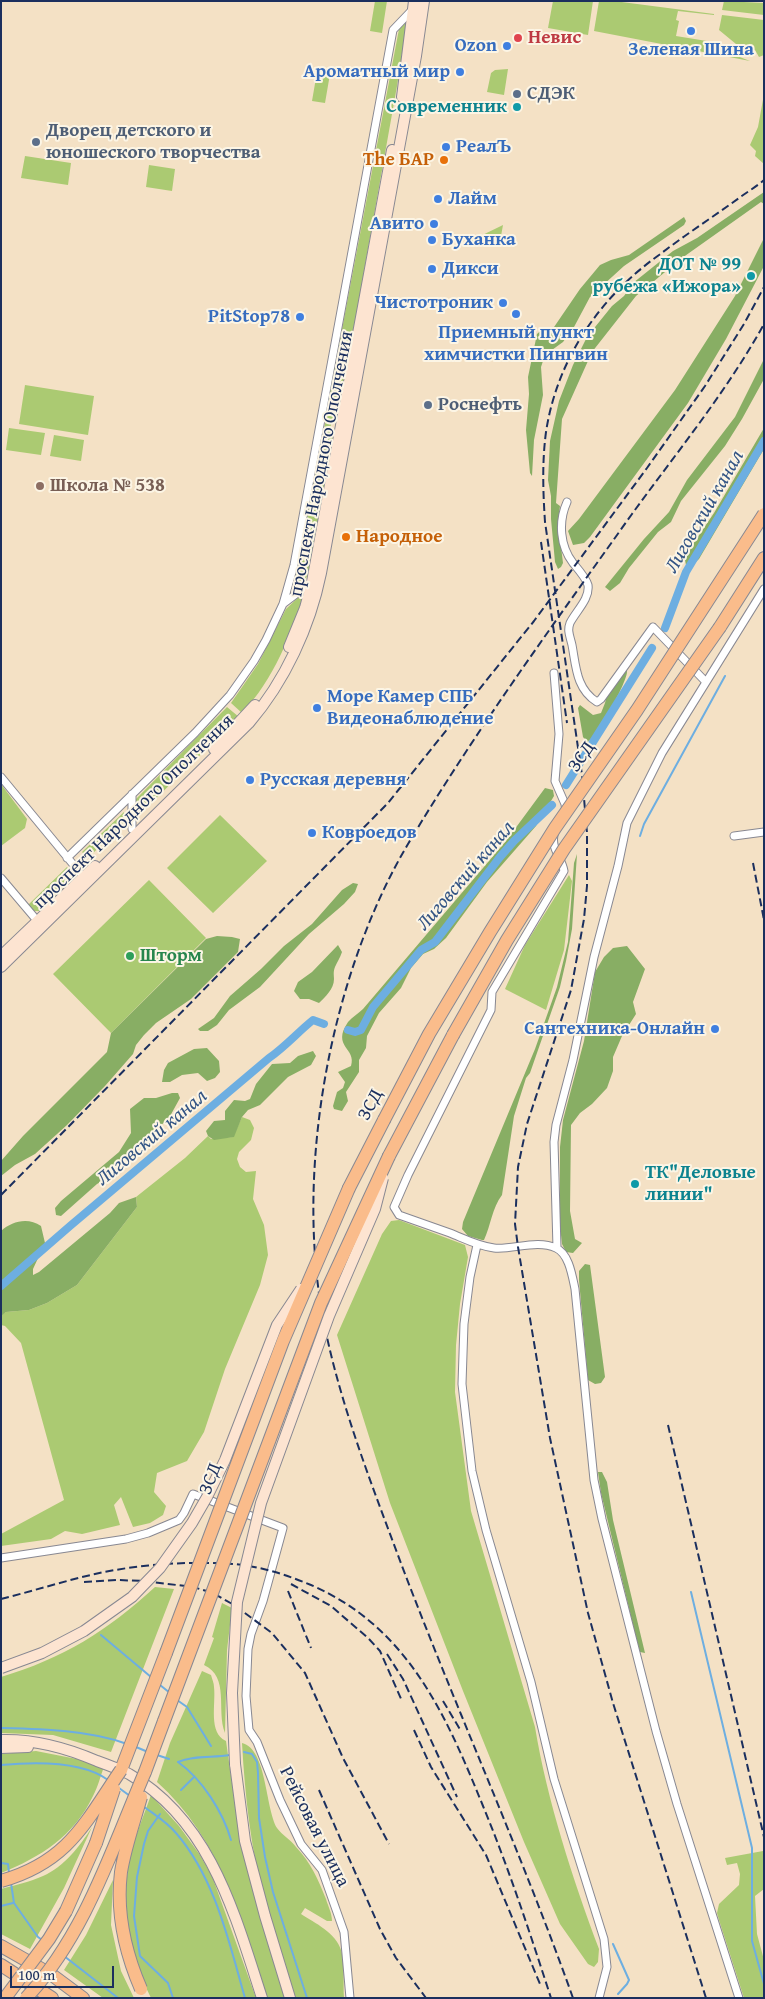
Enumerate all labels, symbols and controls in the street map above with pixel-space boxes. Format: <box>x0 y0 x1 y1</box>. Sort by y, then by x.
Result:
marker: Зеленая Шина <box>685 25 697 37</box>
place label: Невис <box>528 27 581 49</box>
marker: Невис <box>512 32 524 44</box>
place label: Ozon <box>455 35 497 57</box>
place label: Зеленая Шина <box>628 39 754 61</box>
marker: Ozon <box>501 40 513 52</box>
place label: Ароматный мир <box>303 61 450 83</box>
marker: Ароматный мир <box>454 66 466 78</box>
place label: СДЭК <box>527 83 575 105</box>
marker: СДЭК <box>511 88 523 100</box>
place label: Современник <box>386 96 507 118</box>
marker: Современник <box>511 101 523 113</box>
place label: Дворец детского и юношеского творчества <box>46 120 261 164</box>
marker: Дворец детского и юношеского творчества <box>30 136 42 148</box>
place label: РеалЪ <box>456 136 511 158</box>
marker: РеалЪ <box>440 141 452 153</box>
place label: The БАР <box>363 149 434 171</box>
marker: The БАР <box>438 154 450 166</box>
place label: Лайм <box>448 188 497 210</box>
marker: Лайм <box>432 193 444 205</box>
place label: Авито <box>370 213 424 235</box>
marker: Авито <box>428 218 440 230</box>
place label: Буханка <box>442 229 516 251</box>
marker: Буханка <box>426 234 438 246</box>
place label: ДОТ № 99 рубежа «Ижора» <box>592 254 741 298</box>
place label: Дикси <box>442 258 499 280</box>
marker: Дикси <box>426 263 438 275</box>
marker: ДОТ № 99 рубежа «Ижора» <box>745 270 757 282</box>
place label: Чистотроник <box>374 292 493 314</box>
marker: Чистотроник <box>497 297 509 309</box>
place label: PitStop78 <box>208 306 290 328</box>
marker: Приемный пункт химчистки Пингвин <box>510 308 522 320</box>
marker: PitStop78 <box>294 311 306 323</box>
place label: Приемный пункт химчистки Пингвин <box>424 322 608 366</box>
street label: проспект Народного Ополчения <box>285 329 359 599</box>
place label: Роснефть <box>438 394 522 416</box>
marker: Роснефть <box>422 399 434 411</box>
water label: Лиговский канал <box>660 446 750 578</box>
place label: Школа № 538 <box>50 475 165 497</box>
marker: Школа № 538 <box>34 480 46 492</box>
place label: Народное <box>356 526 443 548</box>
marker: Народное <box>340 531 352 543</box>
place label: Море Камер СПБ Видеонаблюдение <box>327 686 494 730</box>
marker: Море Камер СПБ Видеонаблюдение <box>311 702 323 714</box>
street label: проспект Народного Ополчения <box>29 710 239 914</box>
street label: ЗСД <box>563 737 601 777</box>
place label: Русская деревня <box>260 769 407 791</box>
marker: Русская деревня <box>244 774 256 786</box>
water label: Лиговский канал <box>412 816 520 936</box>
place label: Ковроедов <box>322 822 417 844</box>
marker: Ковроедов <box>306 827 318 839</box>
place label: Шторм <box>140 945 202 967</box>
marker: Шторм <box>124 950 136 962</box>
place label: Сантехника-Онлайн <box>524 1018 705 1040</box>
marker: Сантехника-Онлайн <box>709 1023 721 1035</box>
water label: Лиговский канал <box>92 1085 212 1191</box>
street label: ЗСД <box>353 1085 389 1125</box>
place label: ТК"Деловые линии" <box>645 1162 756 1206</box>
marker: ТК"Деловые линии" <box>629 1178 641 1190</box>
street label: ЗСД <box>195 1460 227 1498</box>
street label: Рейсовая улица <box>274 1763 354 1891</box>
scale bar <box>12 1956 116 1988</box>
text: 100 m <box>18 1964 55 1985</box>

